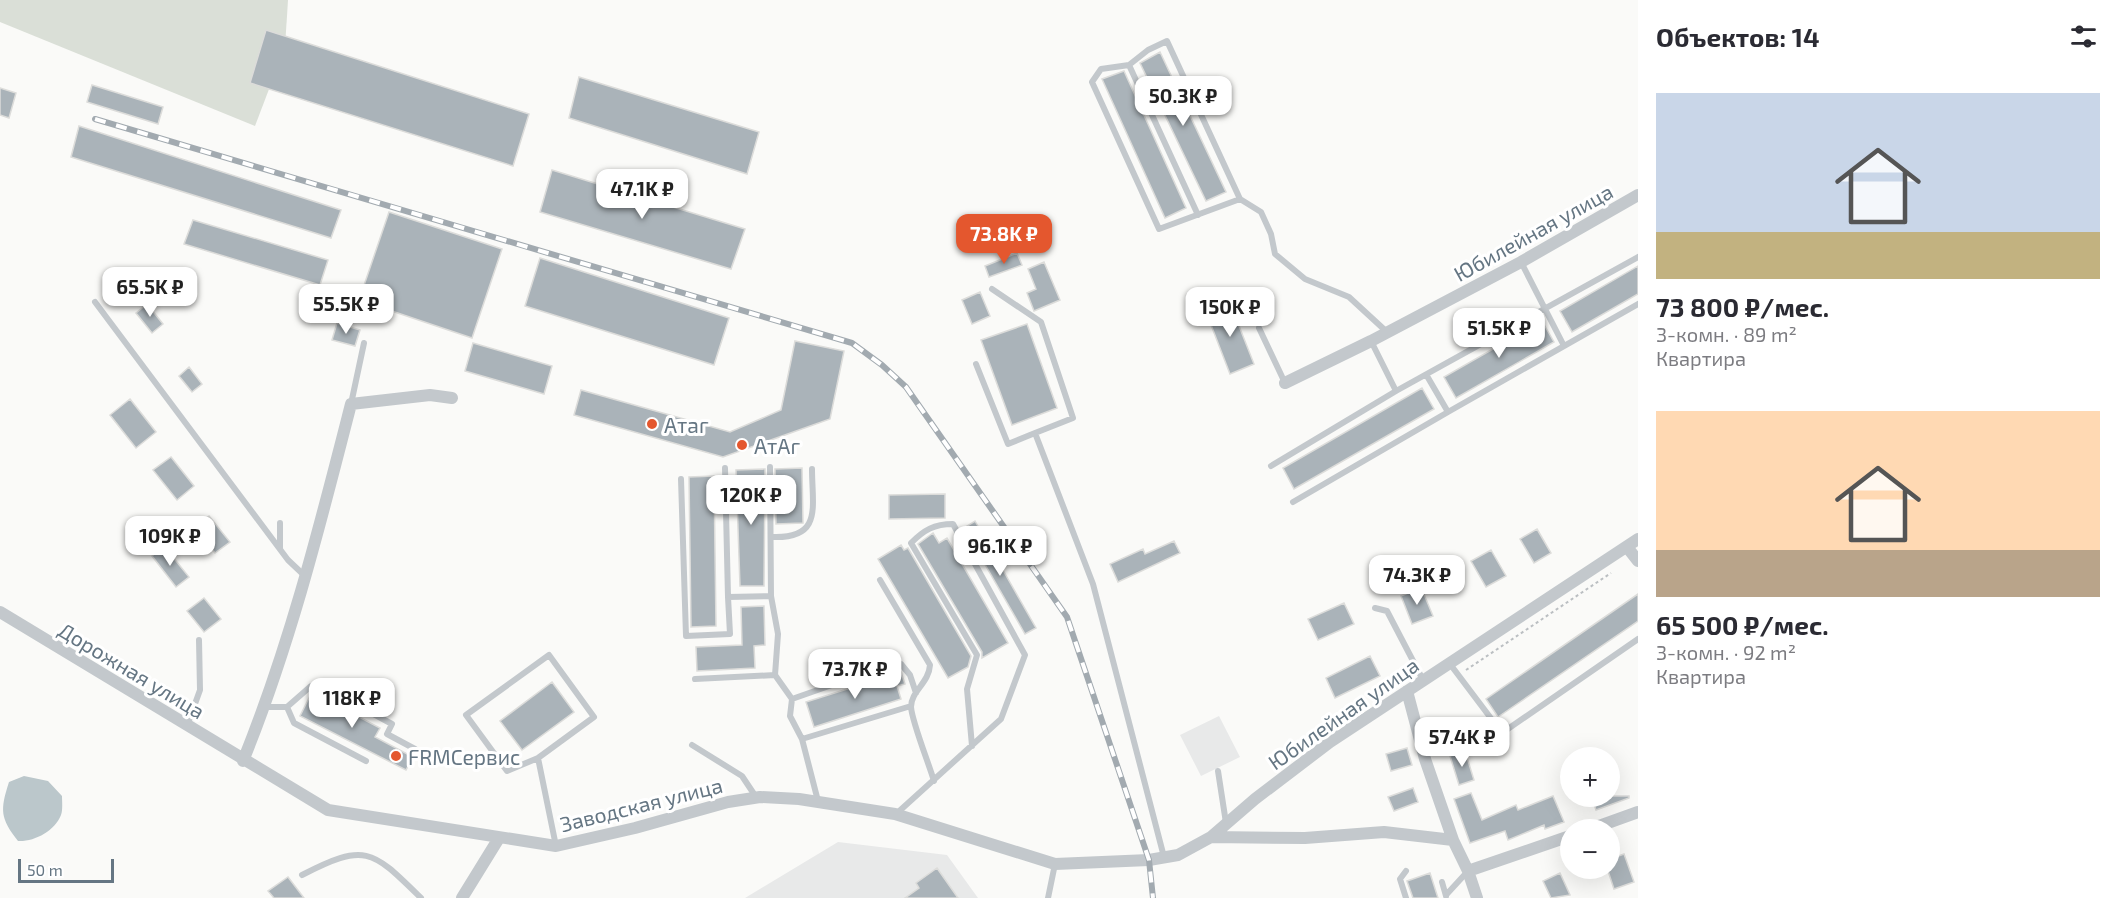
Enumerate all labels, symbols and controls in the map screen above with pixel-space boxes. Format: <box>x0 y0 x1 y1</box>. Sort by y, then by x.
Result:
icon: filters <box>2067 20 2100 53</box>
text: Объектов: 14 <box>1656 21 1820 52</box>
pin: 50.3K ₽ <box>1128 76 1238 127</box>
text: 50.3K ₽ <box>1149 83 1217 107</box>
icon: home <box>1824 132 1932 240</box>
pin: 47.1K ₽ <box>587 169 697 220</box>
text: 47.1K ₽ <box>610 176 674 200</box>
street label: Юбилейная улица <box>1449 178 1617 287</box>
pin: 73.8K ₽ <box>949 214 1059 265</box>
text: 73.8K ₽ <box>970 221 1038 245</box>
pin: 65.5K ₽ <box>95 267 205 318</box>
text: 65.5K ₽ <box>116 274 184 298</box>
pin: 55.5K ₽ <box>291 284 401 335</box>
pin: 150K ₽ <box>1181 287 1279 338</box>
text: 55.5K ₽ <box>313 291 379 315</box>
text: 73 800 ₽/мес. <box>1656 291 1829 322</box>
text: 150K ₽ <box>1200 294 1260 318</box>
pin: 51.5K ₽ <box>1444 308 1554 359</box>
text: 51.5K ₽ <box>1467 315 1531 339</box>
text: 3-комн. · 89 m² <box>1656 322 1797 346</box>
text: Квартира <box>1656 346 1746 370</box>
place label: Атаг <box>664 412 709 437</box>
marker: Атаг <box>645 417 659 431</box>
place label: АтАг <box>754 433 800 458</box>
marker: АтАг <box>735 438 749 452</box>
icon: home <box>1824 450 1932 558</box>
pin: 120K ₽ <box>702 475 800 526</box>
text: 120K ₽ <box>720 482 782 506</box>
pin: 109K ₽ <box>121 516 219 567</box>
text: 109K ₽ <box>139 523 201 547</box>
pin: 96.1K ₽ <box>945 526 1055 577</box>
text: 96.1K ₽ <box>968 533 1032 557</box>
pin: 74.3K ₽ <box>1362 555 1472 606</box>
text: 74.3K ₽ <box>1383 562 1451 586</box>
text: 65 500 ₽/мес. <box>1656 609 1829 640</box>
street label: Дорожная улица <box>54 617 210 724</box>
text: 3-комн. · 92 m² <box>1656 640 1796 664</box>
pin: 73.7K ₽ <box>800 649 910 700</box>
street label: Юбилейная улица <box>1263 652 1424 775</box>
text: 73.7K ₽ <box>822 656 888 680</box>
text: Квартира <box>1656 664 1746 688</box>
pin: 118K ₽ <box>303 678 401 729</box>
text: 118K ₽ <box>323 685 381 709</box>
pin: 57.4K ₽ <box>1407 717 1517 768</box>
text: 57.4K ₽ <box>1429 724 1495 748</box>
place label: FRMСервис <box>408 744 520 769</box>
map controls <box>1560 747 1620 879</box>
button: + <box>1560 747 1620 807</box>
marker: FRMСервис <box>389 749 403 763</box>
street label: Заводская улица <box>557 772 725 837</box>
button: − <box>1560 819 1620 879</box>
scale bar <box>18 856 114 884</box>
text: 50 m <box>27 860 63 879</box>

